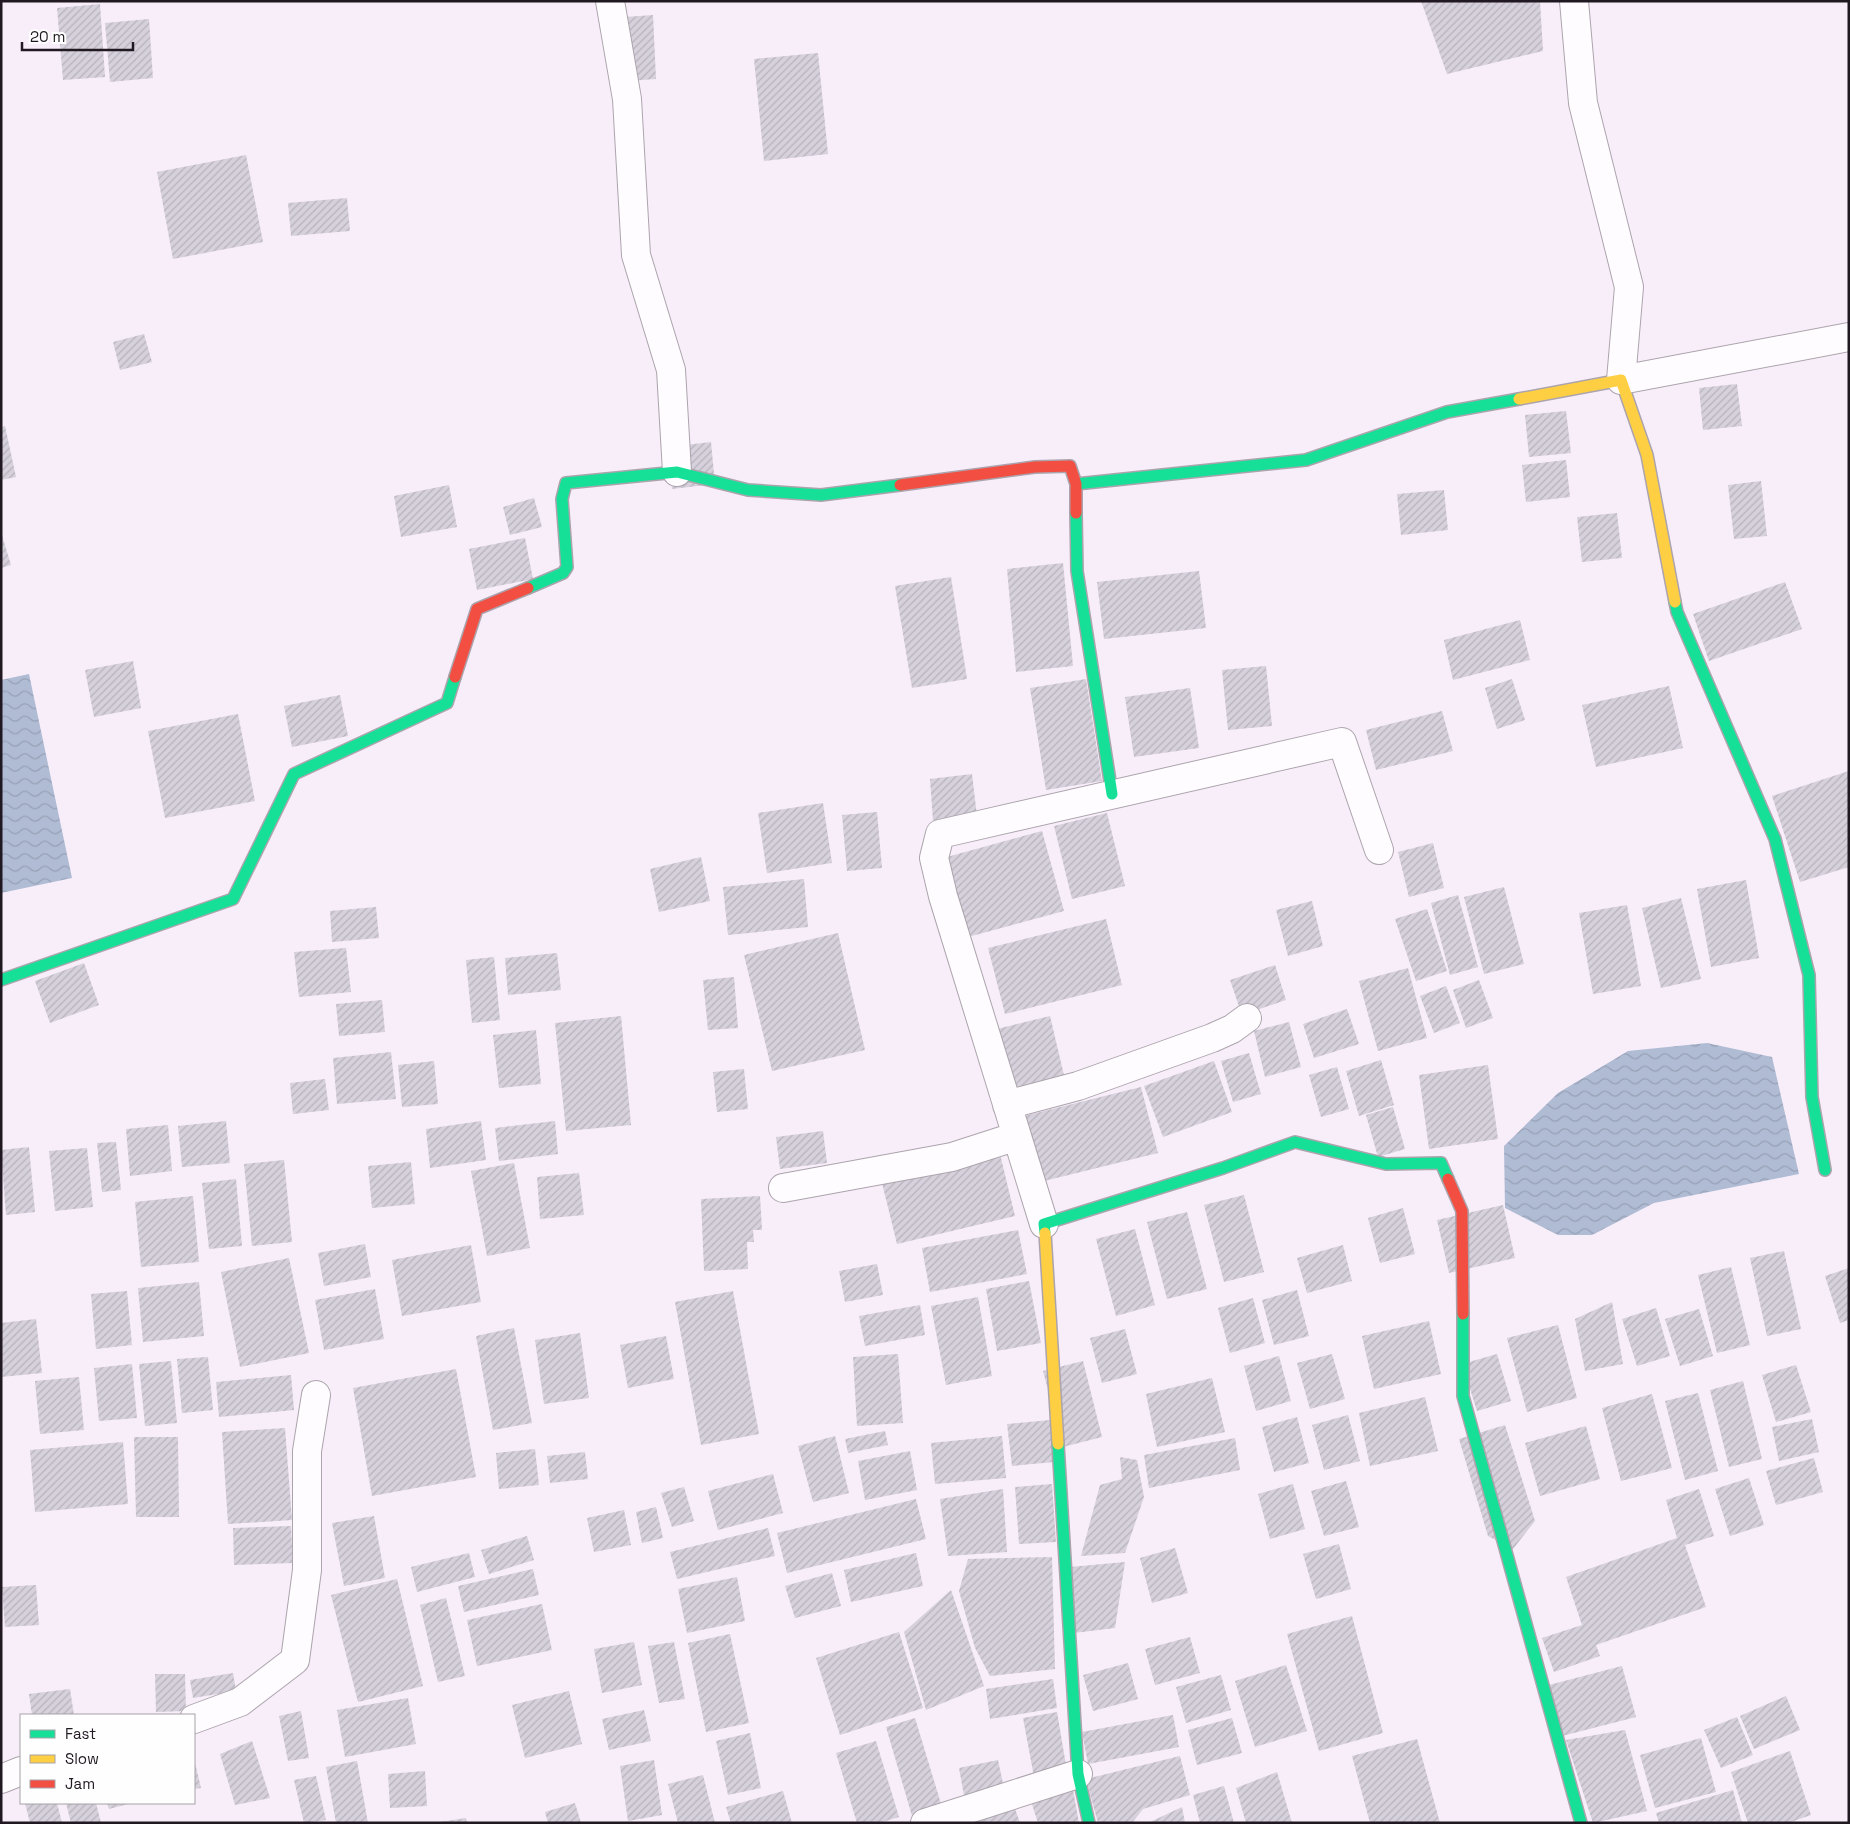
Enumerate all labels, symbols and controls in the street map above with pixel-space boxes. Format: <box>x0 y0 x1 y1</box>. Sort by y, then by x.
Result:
scale bar <box>22 20 134 52</box>
text: 20 m <box>30 27 65 46</box>
legend <box>20 1714 195 1804</box>
text: Fast <box>65 1724 96 1743</box>
text: Slow <box>65 1749 99 1768</box>
text: Jam <box>65 1774 95 1793</box>

